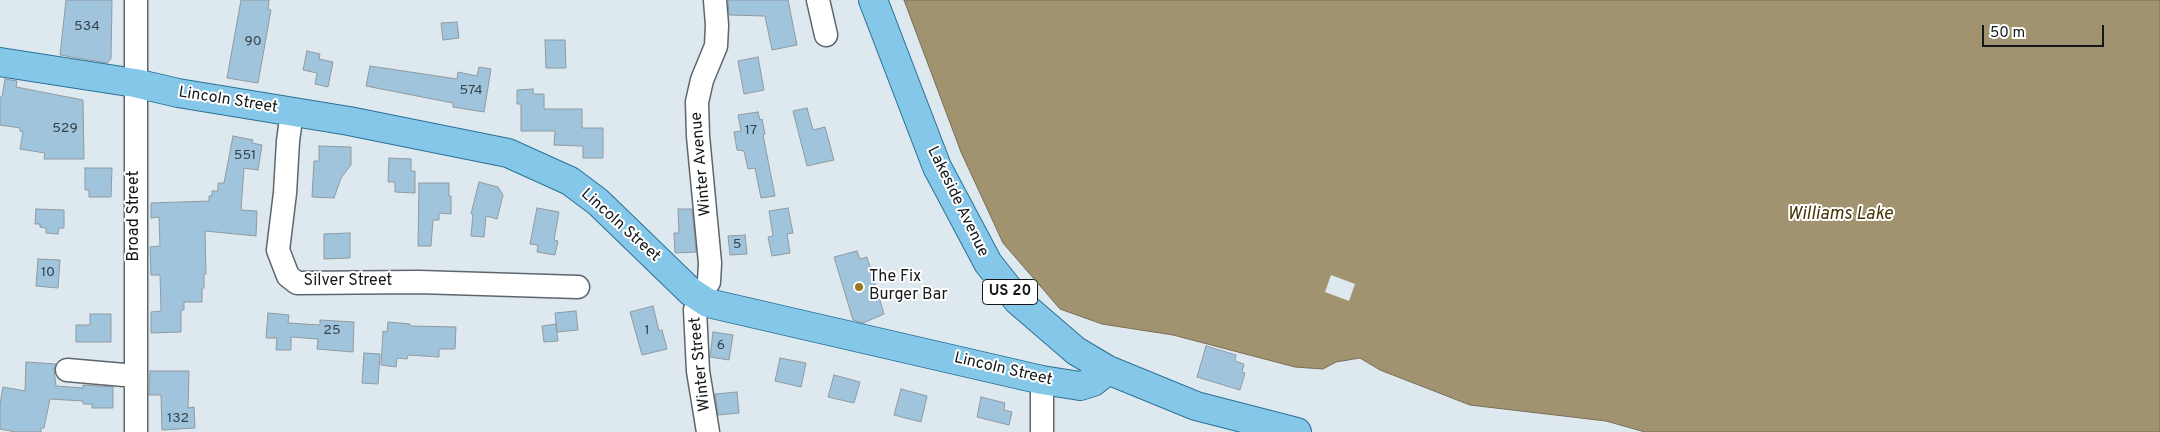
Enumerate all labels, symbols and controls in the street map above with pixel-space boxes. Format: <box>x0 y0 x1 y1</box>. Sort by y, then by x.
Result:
scale bar <box>1985 15 2108 47</box>
house number: 534 <box>74 19 100 35</box>
text: 50 m <box>1990 24 2025 43</box>
house number: 90 <box>244 34 262 50</box>
house number: 574 <box>459 83 483 99</box>
street label: Lincoln Street <box>177 84 279 118</box>
street label: Winter Avenue <box>688 111 716 217</box>
house number: 529 <box>52 121 78 137</box>
house number: 17 <box>745 123 757 139</box>
street label: Lakeside Avenue <box>922 144 992 260</box>
house number: 551 <box>234 148 256 164</box>
street label: Broad Street <box>125 171 145 261</box>
street label: Lincoln Street <box>576 185 664 267</box>
water label: Williams Lake <box>1787 204 1893 226</box>
house number: 5 <box>733 237 741 253</box>
house number: 10 <box>41 265 55 281</box>
place label: The Fix Burger Bar <box>869 268 948 306</box>
street label: Silver Street <box>304 272 392 292</box>
road number: US 20 <box>982 280 1038 304</box>
marker: The Fix Burger Bar <box>853 281 865 293</box>
street label: Winter Street <box>686 316 716 412</box>
house number: 25 <box>323 323 341 339</box>
house number: 1 <box>644 323 650 339</box>
house number: 6 <box>717 338 725 354</box>
street label: Lincoln Street <box>952 349 1054 391</box>
house number: 132 <box>167 411 189 427</box>

